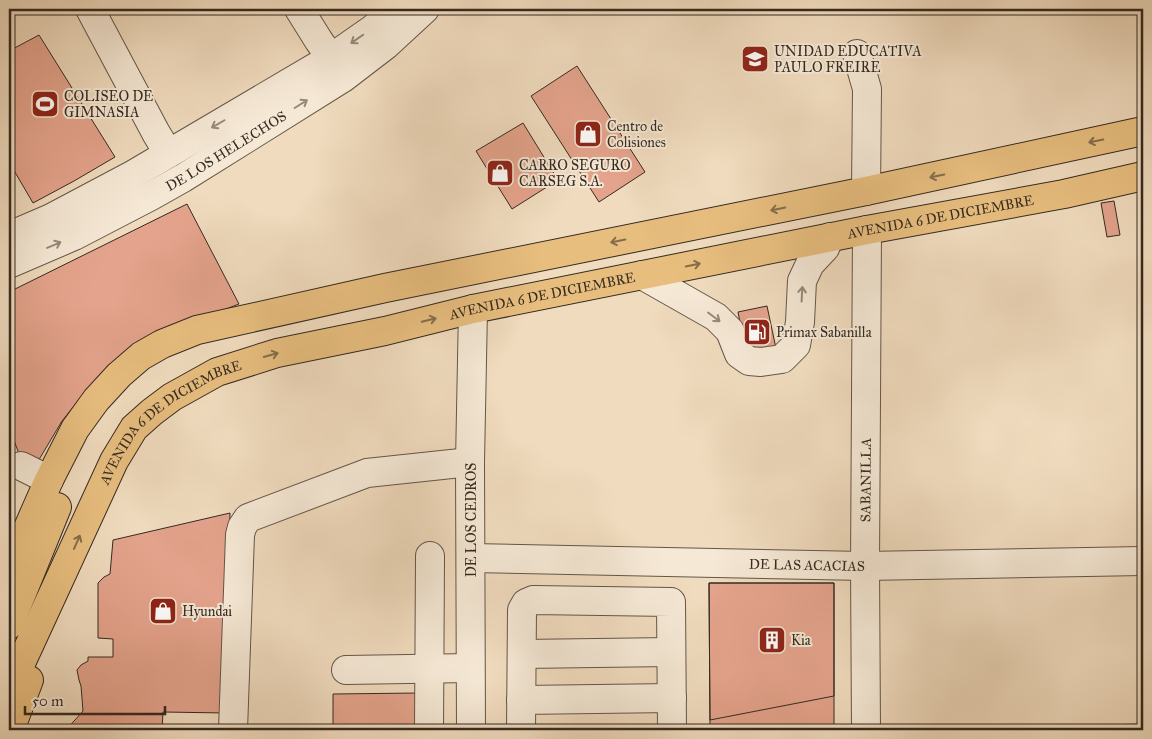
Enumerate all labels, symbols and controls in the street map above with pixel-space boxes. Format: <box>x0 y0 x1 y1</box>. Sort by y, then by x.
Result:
one-way arrow <box>350 34 364 44</box>
place label: UNIDAD EDUCATIVA PAULO FREIRE <box>774 43 922 76</box>
school or university icon: UNIDAD EDUCATIVA PAULO FREIRE <box>740 44 770 74</box>
place label: COLISEO DE GIMNASIA <box>64 88 153 121</box>
sports icon: COLISEO DE GIMNASIA <box>30 89 60 119</box>
one-way arrow <box>294 99 308 110</box>
street label: DE LOS HELECHOS <box>163 108 290 195</box>
place label: Centro de Colisiones <box>607 118 666 151</box>
one-way arrow <box>211 119 225 129</box>
shop icon: Centro de Colisiones <box>573 119 603 149</box>
one-way arrow <box>1088 137 1104 146</box>
place label: CARRO SEGURO CARSEG S.A. <box>519 157 631 190</box>
shop icon: CARRO SEGURO CARSEG S.A. <box>485 158 515 188</box>
one-way arrow <box>929 172 945 181</box>
street label: AVENIDA 6 DE DICIEMBRE <box>845 192 1035 243</box>
one-way arrow <box>770 205 786 214</box>
one-way arrow <box>611 237 627 246</box>
one-way arrow <box>46 240 61 249</box>
one-way arrow <box>684 260 700 269</box>
street label: AVENIDA 6 DE DICIEMBRE <box>447 269 637 324</box>
one-way arrow <box>797 286 806 302</box>
one-way arrow <box>707 312 721 322</box>
one-way arrow <box>421 315 437 324</box>
fuel station icon: Primax Sabanilla <box>742 317 772 347</box>
place label: Primax Sabanilla <box>776 324 872 341</box>
one-way arrow <box>263 350 279 360</box>
street label: AVENIDA 6 DE DICIEMBRE <box>96 357 244 488</box>
street label: SABANILLA <box>857 437 875 522</box>
street label: DE LOS CEDROS <box>463 463 480 577</box>
one-way arrow <box>73 535 83 550</box>
street label: DE LAS ACACIAS <box>749 556 865 575</box>
shop icon: Hyundai <box>148 596 178 626</box>
place label: Hyundai <box>182 603 232 620</box>
building icon: Kia <box>757 625 787 655</box>
place label: Kia <box>791 632 811 649</box>
scale bar <box>25 684 165 716</box>
text: 50 m <box>32 692 64 710</box>

